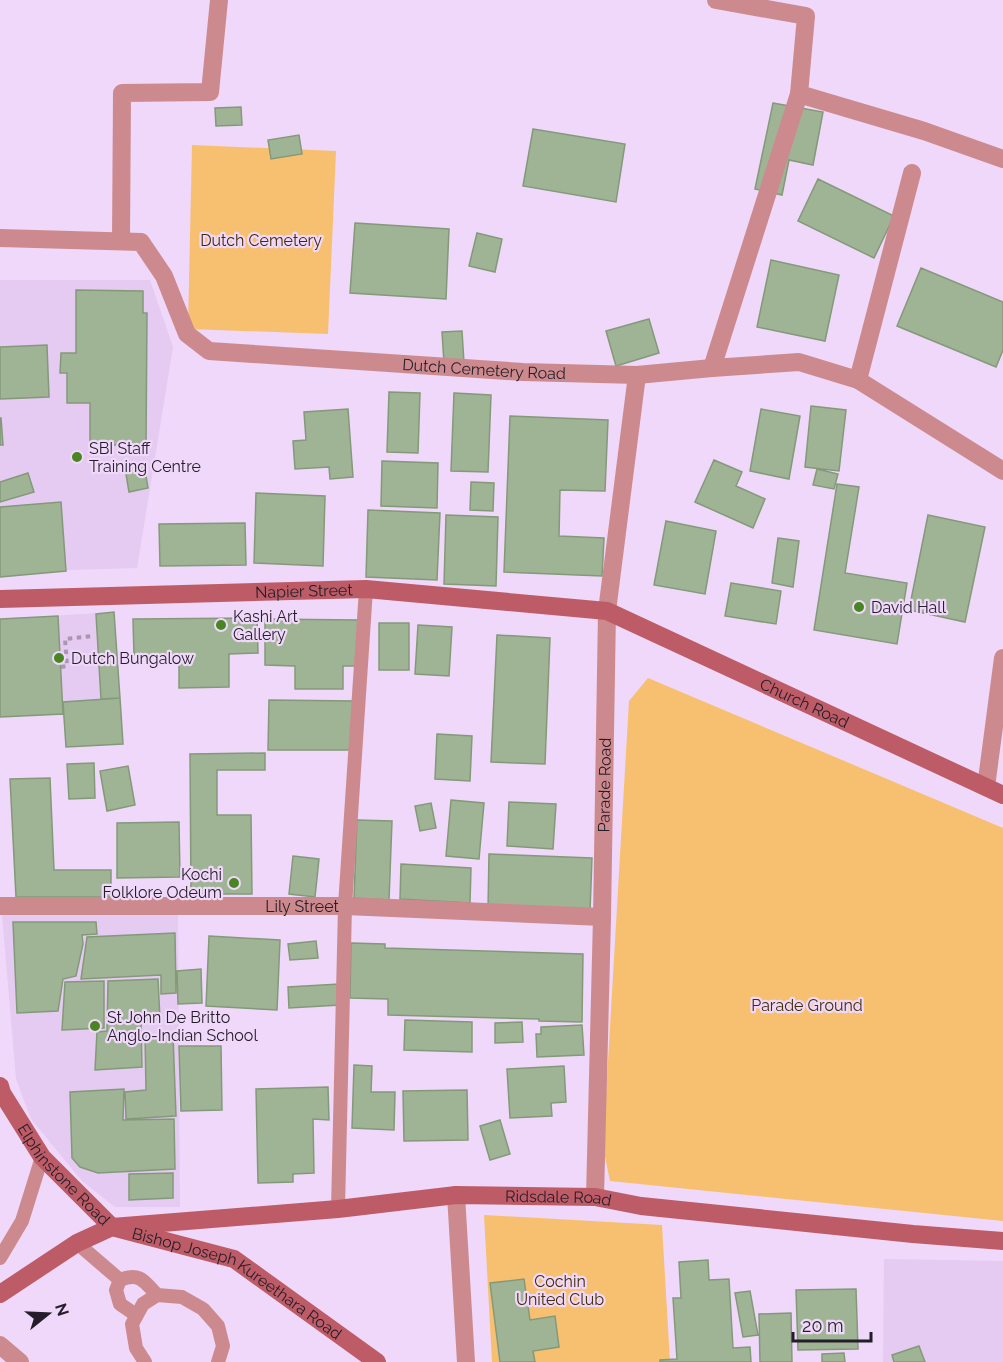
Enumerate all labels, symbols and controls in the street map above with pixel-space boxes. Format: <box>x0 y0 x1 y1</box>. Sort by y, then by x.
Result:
park label: Dutch Cemetery <box>200 231 322 250</box>
street label: Dutch Cemetery Road <box>402 354 566 383</box>
place label: SBI Staff Training Centre <box>89 439 201 476</box>
marker: SBI Staff Training Centre <box>70 450 84 464</box>
street label: Napier Street <box>255 580 354 602</box>
place label: David Hall <box>871 598 947 617</box>
marker: David Hall <box>852 600 866 614</box>
place label: Kashi Art Gallery <box>233 607 299 644</box>
marker: Kashi Art Gallery <box>214 618 228 632</box>
place label: Dutch Bungalow <box>71 649 194 668</box>
marker: Dutch Bungalow <box>52 651 66 665</box>
street label: Church Road <box>757 674 852 732</box>
street label: Parade Road <box>594 738 614 833</box>
place label: Kochi Folklore Odeum <box>102 865 222 902</box>
marker: Kochi Folklore Odeum <box>227 876 241 890</box>
street label: Lily Street <box>265 897 339 916</box>
park label: Parade Ground <box>751 996 863 1015</box>
place label: St John De Britto Anglo-Indian School <box>107 1008 258 1045</box>
marker: St John De Britto Anglo-Indian School <box>88 1019 102 1033</box>
street label: Elphinstone Road <box>14 1120 114 1229</box>
street label: Ridsdale Road <box>505 1186 613 1210</box>
street label: Bishop Joseph Kureethara Road <box>130 1223 346 1343</box>
park label: Cochin United Club <box>516 1272 604 1309</box>
north arrow <box>18 1284 78 1344</box>
text: N <box>51 1301 73 1318</box>
scale bar <box>793 1305 871 1343</box>
text: 20 m <box>802 1315 844 1336</box>

